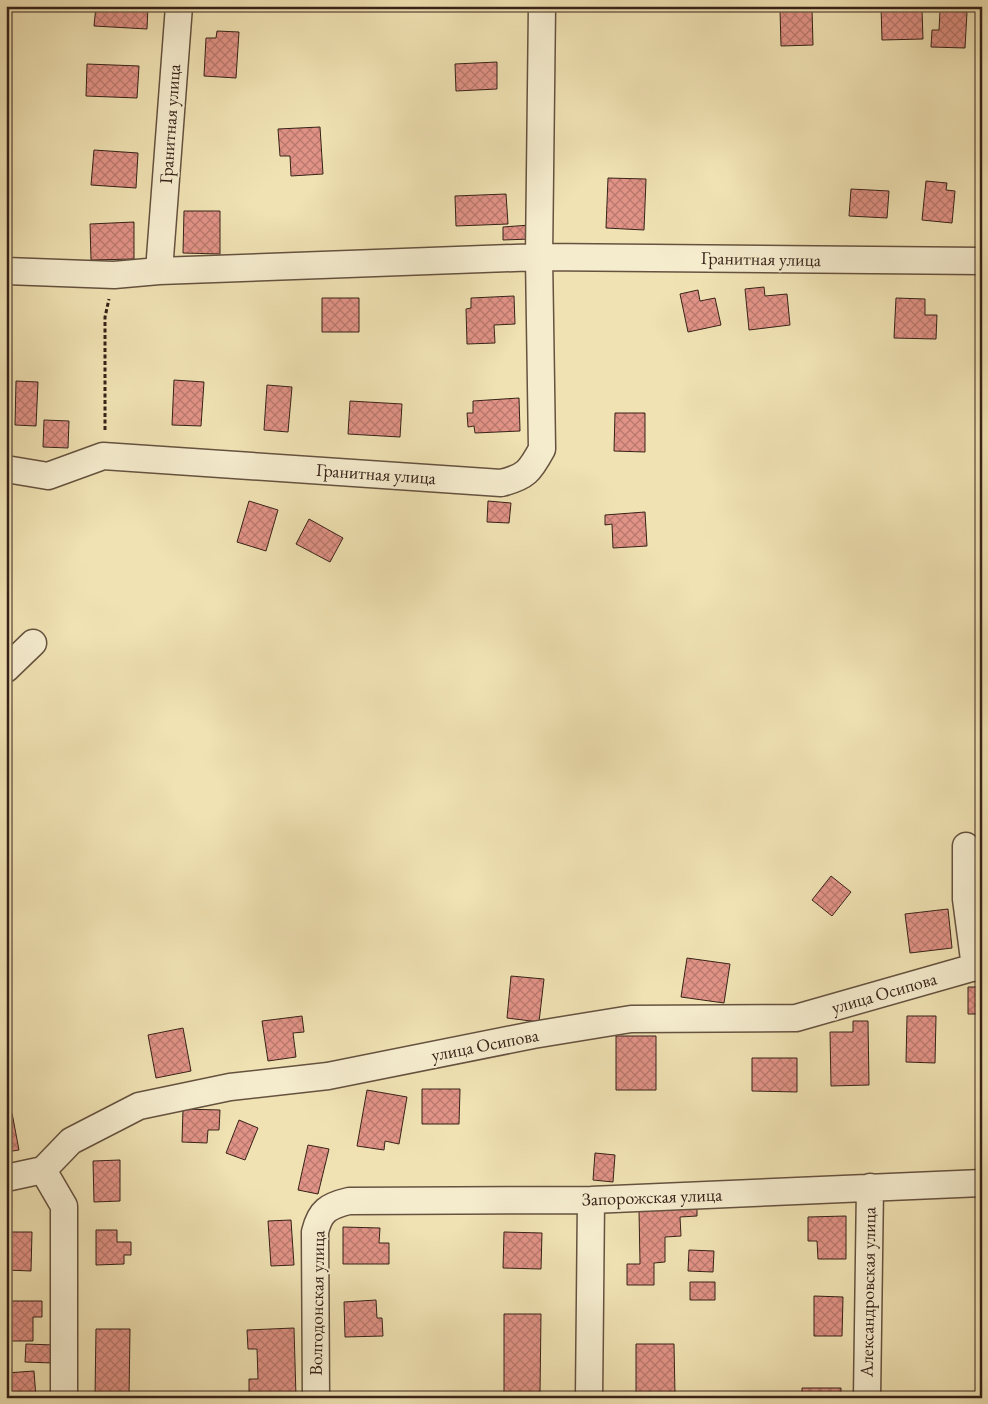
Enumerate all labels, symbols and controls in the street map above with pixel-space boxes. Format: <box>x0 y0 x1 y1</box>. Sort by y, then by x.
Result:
street label: Гранитная улица <box>154 62 185 185</box>
street label: Гранитная улица <box>701 246 822 271</box>
street label: Гранитная улица <box>315 458 438 489</box>
street label: улица Осипова <box>828 966 940 1019</box>
street label: улица Осипова <box>429 1023 541 1066</box>
street label: Запорожская улица <box>581 1183 723 1210</box>
street label: Александровская улица <box>854 1206 880 1378</box>
street label: Волгодонская улица <box>304 1229 329 1376</box>

